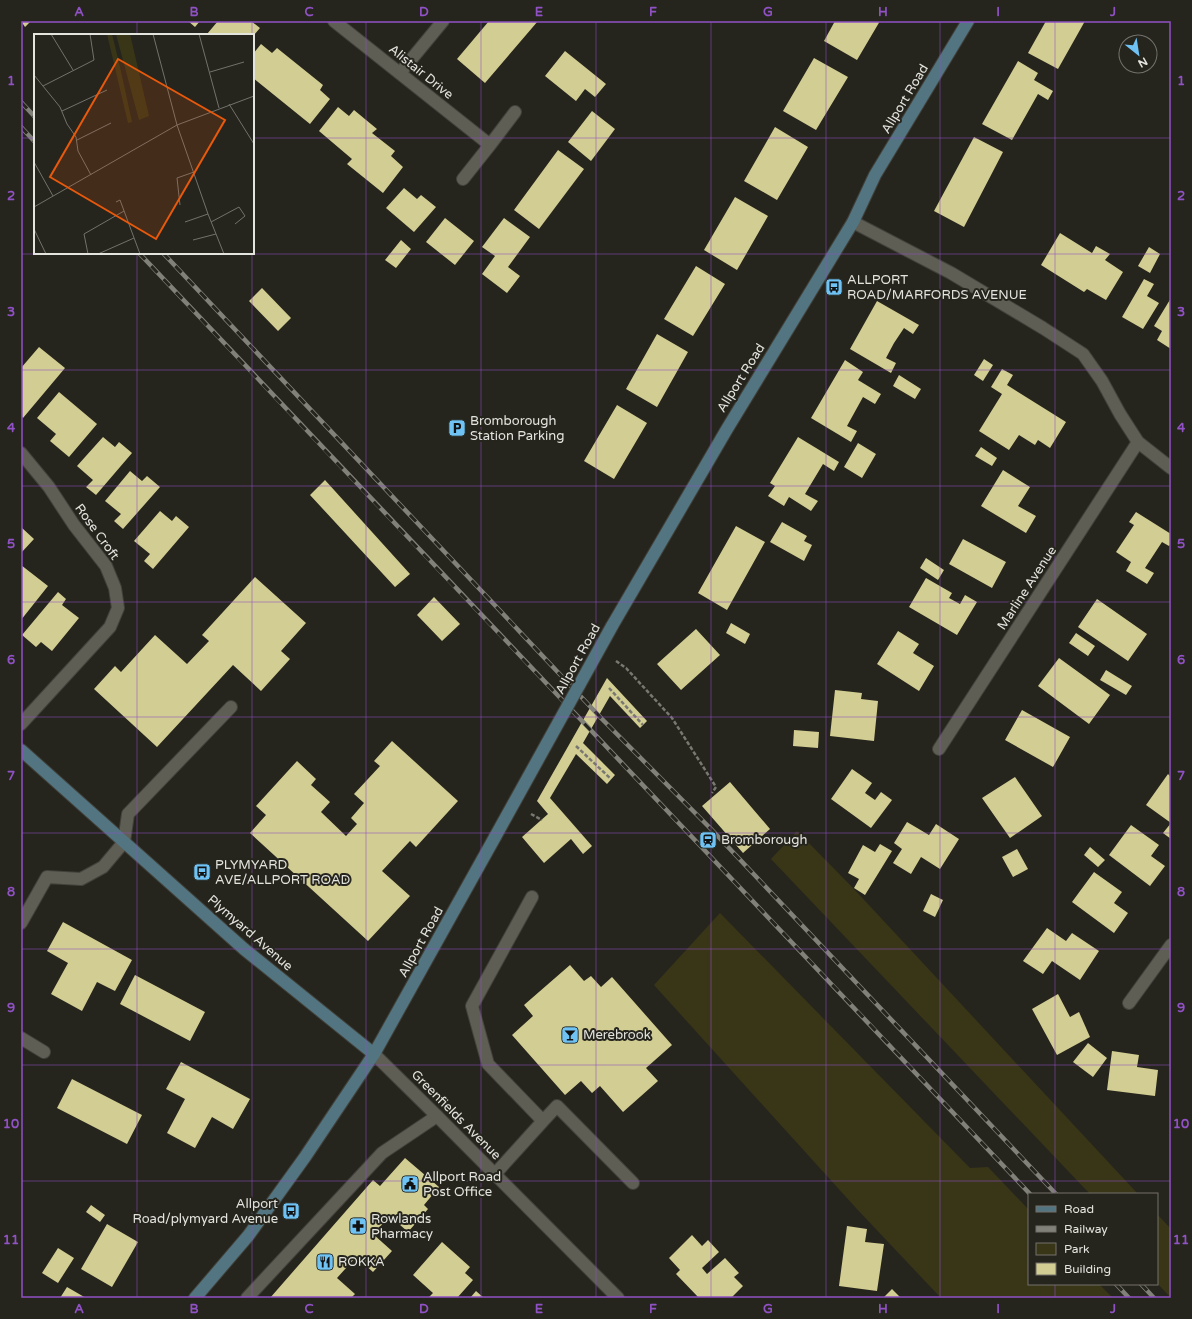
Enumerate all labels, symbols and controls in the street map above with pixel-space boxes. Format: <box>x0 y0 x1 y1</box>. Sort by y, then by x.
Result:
text: A <box>74 4 84 20</box>
text: B <box>189 4 199 20</box>
text: C <box>304 4 314 20</box>
text: D <box>419 4 429 20</box>
text: E <box>535 4 543 20</box>
text: F <box>649 4 657 20</box>
text: G <box>763 4 773 20</box>
text: H <box>878 4 888 20</box>
text: I <box>996 4 1000 20</box>
text: J <box>1109 4 1116 20</box>
inset map <box>34 34 254 254</box>
north arrow <box>1118 34 1158 74</box>
street label: Alistair Drive <box>386 41 456 103</box>
text: N <box>1136 54 1150 70</box>
street label: Allport Road <box>878 61 932 137</box>
text: 1 <box>7 73 15 89</box>
text: 1 <box>1177 73 1185 89</box>
text: 2 <box>7 188 15 204</box>
text: 2 <box>1177 188 1185 204</box>
place label: ALLPORT ROAD/MARFORDS AVENUE <box>847 272 1027 303</box>
bus stop icon: ALLPORT ROAD/MARFORDS AVENUE <box>824 277 844 297</box>
text: 3 <box>7 304 15 320</box>
text: 3 <box>1177 304 1185 320</box>
street label: Allport Road <box>713 341 769 415</box>
place label: Bromborough Station Parking <box>470 413 564 444</box>
parking icon: Bromborough Station Parking <box>447 418 467 438</box>
text: 4 <box>7 420 16 436</box>
text: 4 <box>1177 420 1186 436</box>
street label: Rose Croft <box>71 501 123 563</box>
text: 5 <box>7 536 15 552</box>
text: 5 <box>1177 536 1185 552</box>
street label: Marline Avenue <box>994 543 1060 633</box>
street label: Allport Road <box>552 621 604 697</box>
text: 6 <box>7 652 15 668</box>
text: 6 <box>1177 652 1185 668</box>
text: 7 <box>7 768 15 784</box>
text: 7 <box>1177 768 1185 784</box>
station icon: Bromborough <box>698 830 718 850</box>
place label: Bromborough <box>721 832 807 848</box>
place label: PLYMYARD AVE/ALLPORT ROAD <box>215 857 351 888</box>
bus stop icon: PLYMYARD AVE/ALLPORT ROAD <box>192 862 212 882</box>
text: 8 <box>7 884 15 900</box>
text: 8 <box>1177 884 1185 900</box>
street label: Plymyard Avenue <box>204 892 296 974</box>
street label: Allport Road <box>395 904 447 980</box>
text: 9 <box>7 1000 15 1016</box>
text: 9 <box>1177 1000 1185 1016</box>
bar icon: Merebrook <box>560 1025 580 1045</box>
place label: Merebrook <box>583 1027 651 1043</box>
street label: Greenfields Avenue <box>408 1067 504 1163</box>
text: 10 <box>3 1116 19 1132</box>
text: 10 <box>1173 1116 1189 1132</box>
place label: Allport Road Post Office <box>423 1169 501 1200</box>
public building icon: Allport Road Post Office <box>400 1174 420 1194</box>
legend <box>1028 1193 1158 1285</box>
place label: Allport Road/plymyard Avenue <box>132 1196 278 1227</box>
bus stop icon: Allport Road/plymyard Avenue <box>281 1201 301 1221</box>
text: Road <box>1064 1202 1094 1216</box>
place label: Rowlands Pharmacy <box>371 1211 433 1242</box>
pharmacy icon: Rowlands Pharmacy <box>348 1216 368 1236</box>
text: Railway <box>1064 1222 1108 1236</box>
text: 11 <box>3 1232 19 1248</box>
text: 11 <box>1173 1232 1189 1248</box>
text: Park <box>1064 1242 1090 1256</box>
restaurant icon: ROKKA <box>315 1252 335 1272</box>
place label: ROKKA <box>338 1254 385 1270</box>
text: Building <box>1064 1262 1111 1276</box>
text: A <box>74 1301 84 1317</box>
text: B <box>189 1301 199 1317</box>
text: C <box>304 1301 314 1317</box>
text: D <box>419 1301 429 1317</box>
text: E <box>535 1301 543 1317</box>
text: F <box>649 1301 657 1317</box>
text: G <box>763 1301 773 1317</box>
text: H <box>878 1301 888 1317</box>
text: I <box>996 1301 1000 1317</box>
text: J <box>1109 1301 1116 1317</box>

